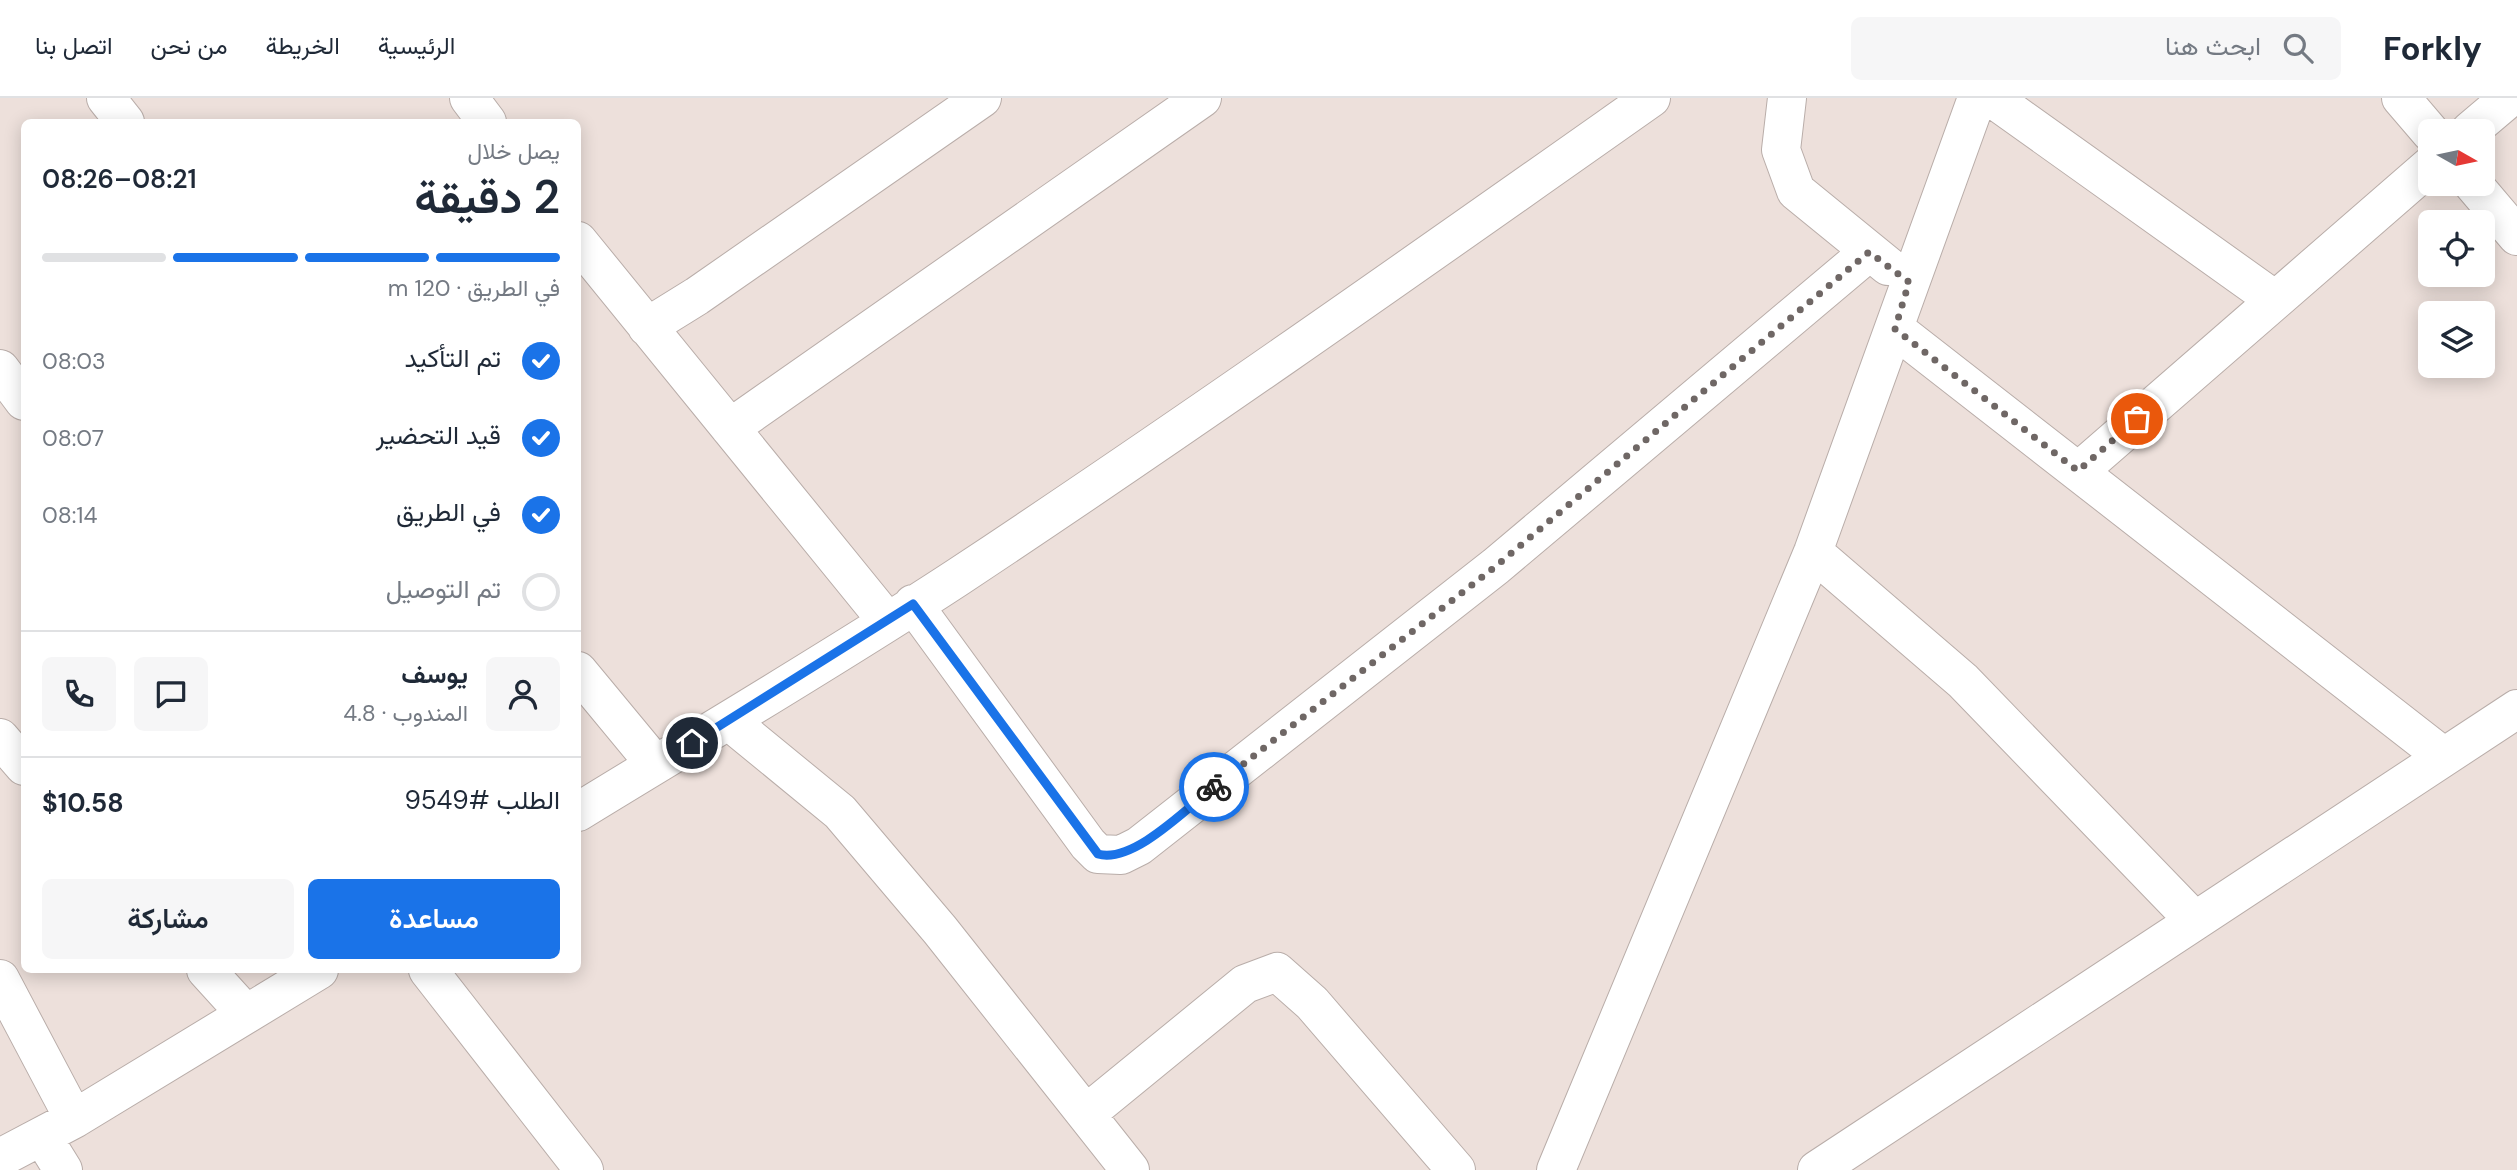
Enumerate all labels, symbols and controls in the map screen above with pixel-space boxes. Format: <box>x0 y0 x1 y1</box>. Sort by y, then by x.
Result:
search box <box>1851 17 2341 80</box>
text: Forkly <box>2383 27 2482 70</box>
text: ابحث هنا <box>2165 29 2261 63</box>
icon: search <box>2279 29 2317 67</box>
text: اتصل بنا <box>35 30 112 61</box>
text: من نحن <box>150 30 228 61</box>
text: الخريطة <box>266 30 340 61</box>
text: الرئيسية <box>378 30 455 61</box>
north arrow <box>2418 119 2496 196</box>
map controls <box>2418 119 2495 378</box>
text: يصل خلال <box>468 136 560 166</box>
text: 08:21–08:26 <box>42 162 197 196</box>
text: 2 دقيقة <box>414 167 560 227</box>
button: locate <box>2418 210 2495 287</box>
text: في الطريق · 120 m <box>388 273 560 303</box>
button: layers <box>2418 301 2495 378</box>
text: تم التأكيد <box>405 341 501 375</box>
icon: check <box>522 342 560 380</box>
text: 08:03 <box>42 346 106 376</box>
pin <box>2107 389 2167 449</box>
icon: bag <box>2118 400 2156 438</box>
text: قيد التحضير <box>376 418 501 452</box>
icon: check <box>522 419 560 457</box>
text: 08:07 <box>42 423 104 453</box>
text: في الطريق <box>396 495 501 529</box>
icon: check <box>522 496 560 534</box>
text: 08:14 <box>42 500 98 530</box>
text: تم التوصيل <box>386 572 501 606</box>
button: phone <box>42 657 116 731</box>
button: chat <box>134 657 208 731</box>
text: يوسف <box>401 657 468 691</box>
button: person <box>486 657 560 731</box>
text: المندوب · 4.8 <box>343 698 468 728</box>
pin <box>662 713 722 773</box>
icon: home <box>673 724 711 762</box>
courier <box>1179 752 1249 822</box>
icon: bike <box>1195 768 1233 806</box>
text: الطلب #9549 <box>404 783 560 817</box>
text: $10.58 <box>42 786 124 820</box>
button: مشاركة <box>42 879 294 959</box>
button: مساعدة <box>308 879 560 959</box>

